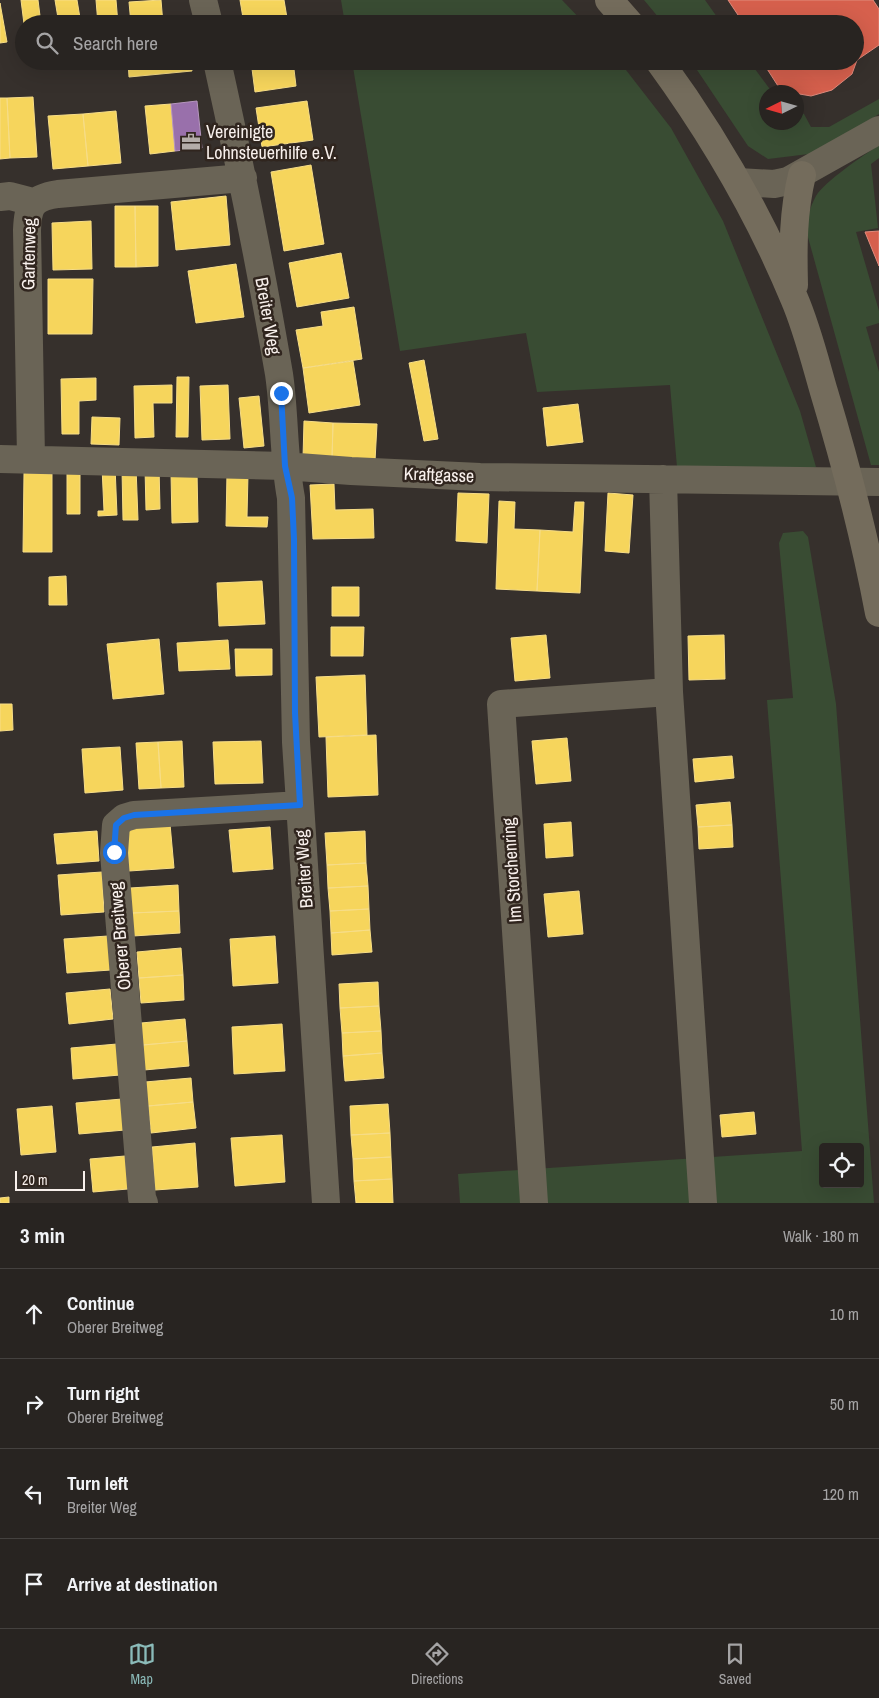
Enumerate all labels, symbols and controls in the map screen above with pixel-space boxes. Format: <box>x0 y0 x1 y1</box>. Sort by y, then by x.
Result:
search box <box>15 15 864 70</box>
icon: search <box>33 29 61 57</box>
text: Search here <box>73 30 158 56</box>
north arrow <box>759 85 804 130</box>
place label: Vereinigte Lohnsteuerhilfe e.V. <box>206 119 337 165</box>
office icon: Vereinigte Lohnsteuerhilfe e.V. <box>180 131 202 153</box>
street label: Gartenweg <box>15 217 42 290</box>
street label: Breiter Weg <box>249 275 288 358</box>
route end <box>270 382 293 405</box>
street label: Kraftgasse <box>403 461 475 488</box>
street label: Im Storchenring <box>495 816 528 923</box>
street label: Breiter Weg <box>288 828 319 909</box>
route start <box>103 841 126 864</box>
street label: Oberer Breitweg <box>102 880 137 991</box>
map controls <box>819 1143 864 1188</box>
button: locate <box>819 1143 864 1188</box>
scale bar <box>15 1168 85 1191</box>
text: 20 m <box>22 1171 48 1189</box>
text: 3 min <box>20 1221 65 1250</box>
text: Walk · 180 m <box>783 1225 859 1247</box>
text: Continue <box>67 1290 135 1316</box>
icon: ahead <box>20 1300 48 1328</box>
text: 10 m <box>830 1303 859 1325</box>
text: Oberer Breitweg <box>67 1316 163 1338</box>
text: Turn right <box>67 1380 139 1406</box>
icon: right <box>20 1390 48 1418</box>
text: 50 m <box>830 1393 859 1415</box>
text: Oberer Breitweg <box>67 1406 163 1428</box>
text: Turn left <box>67 1470 128 1496</box>
icon: left <box>20 1480 48 1508</box>
text: 120 m <box>823 1483 859 1505</box>
text: Breiter Weg <box>67 1496 137 1518</box>
icon: arrive <box>20 1570 48 1598</box>
text: Arrive at destination <box>67 1571 218 1597</box>
tab: Map <box>128 1640 156 1688</box>
tab: Directions <box>411 1640 463 1688</box>
tab: Saved <box>719 1640 751 1688</box>

